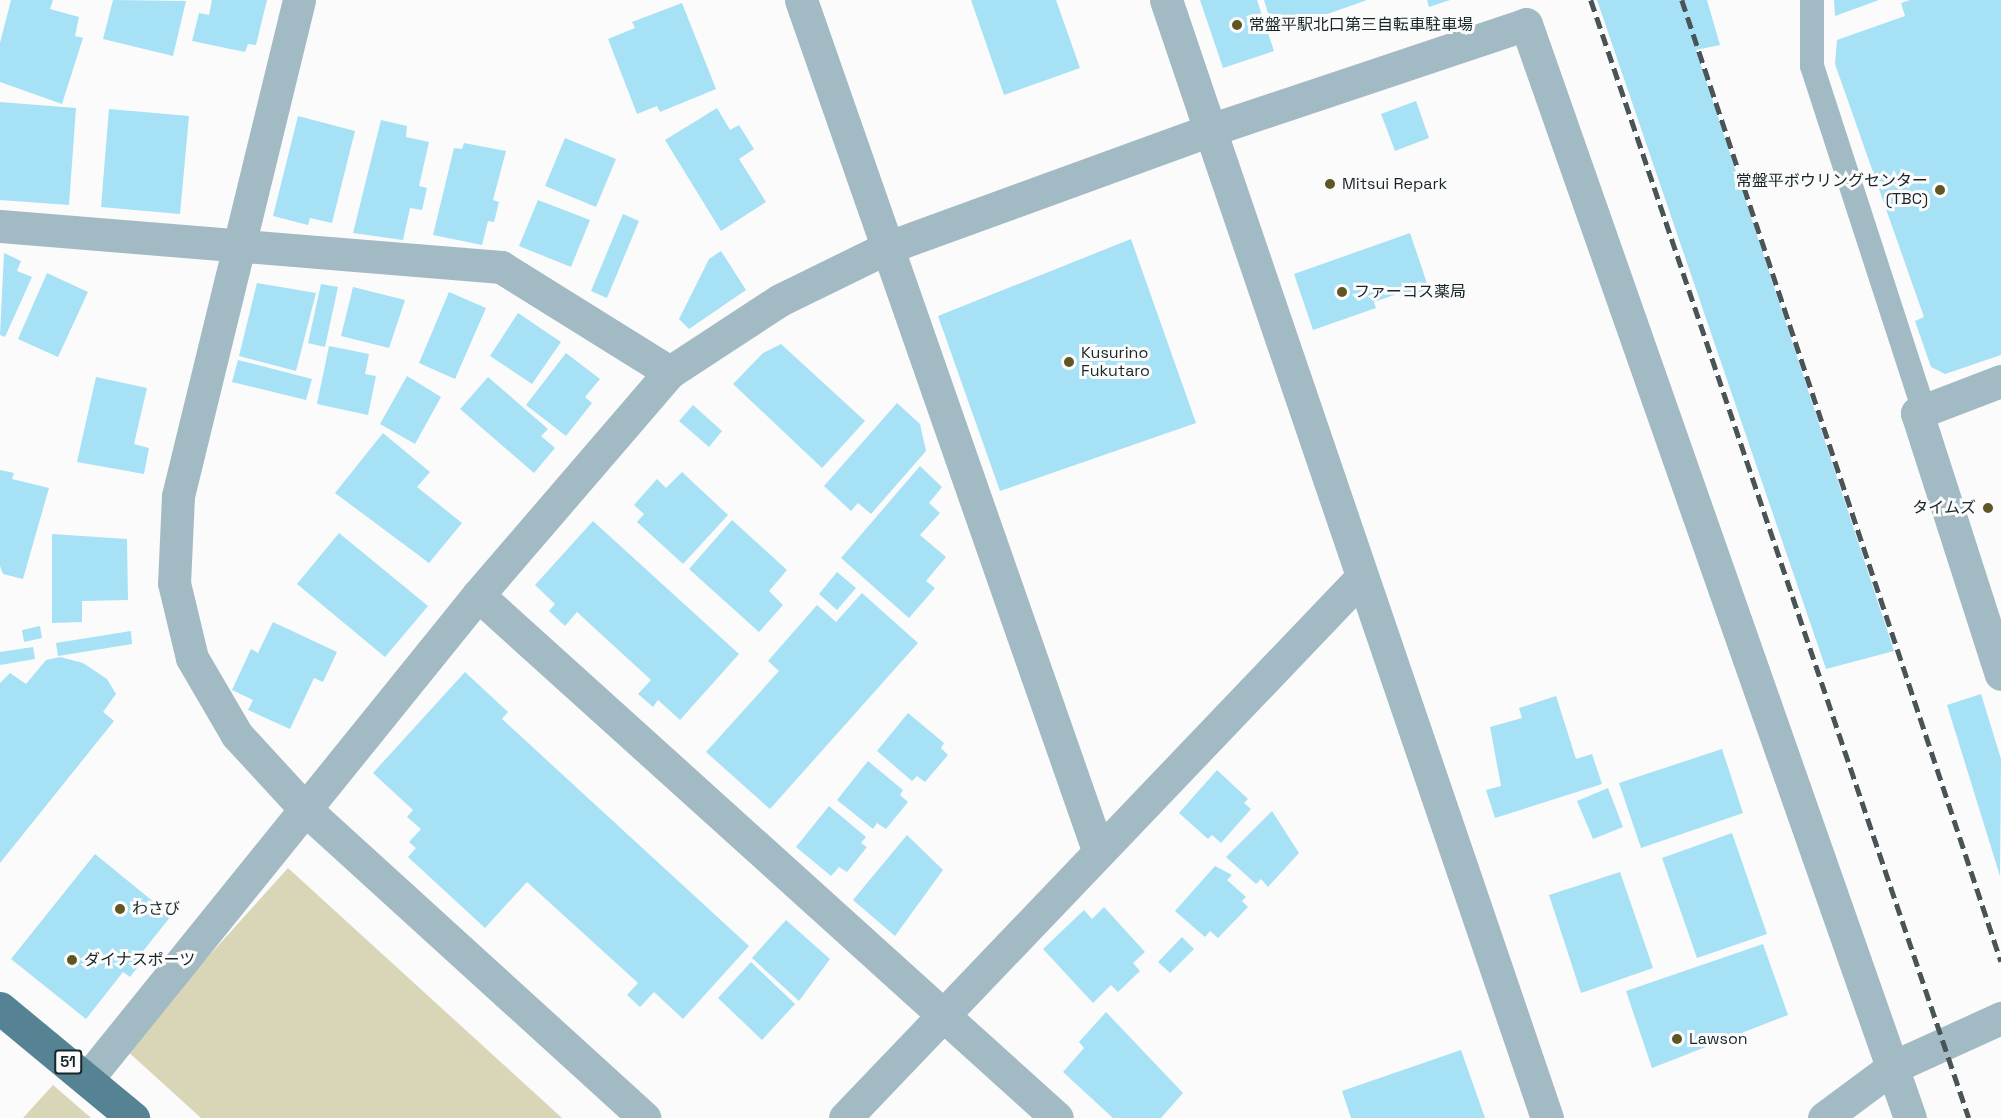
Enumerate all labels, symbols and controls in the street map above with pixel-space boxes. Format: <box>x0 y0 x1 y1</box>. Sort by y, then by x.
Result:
place label: 常盤平駅北口第三自転車駐車場 <box>1249 15 1473 35</box>
marker: 常盤平駅北口第三自転車駐車場 <box>1230 18 1244 32</box>
place label: 常盤平ボウリングセンター (TBC) <box>1736 171 1928 209</box>
place label: Mitsui Repark <box>1342 174 1447 194</box>
marker: Mitsui Repark <box>1323 177 1337 191</box>
marker: 常盤平ボウリングセンター (TBC) <box>1933 183 1947 197</box>
place label: ファーコス薬局 <box>1354 282 1466 302</box>
marker: ファーコス薬局 <box>1335 285 1349 299</box>
place label: Kusurino Fukutaro <box>1081 343 1150 381</box>
marker: Kusurino Fukutaro <box>1062 355 1076 369</box>
place label: タイムズ <box>1912 498 1976 518</box>
marker: タイムズ <box>1981 501 1995 515</box>
place label: わさび <box>132 899 180 919</box>
marker: わさび <box>113 902 127 916</box>
place label: ダイナスポーツ <box>84 950 196 970</box>
marker: ダイナスポーツ <box>65 953 79 967</box>
place label: Lawson <box>1689 1029 1748 1049</box>
marker: Lawson <box>1670 1032 1684 1046</box>
road number: 51 <box>53 1050 83 1074</box>

